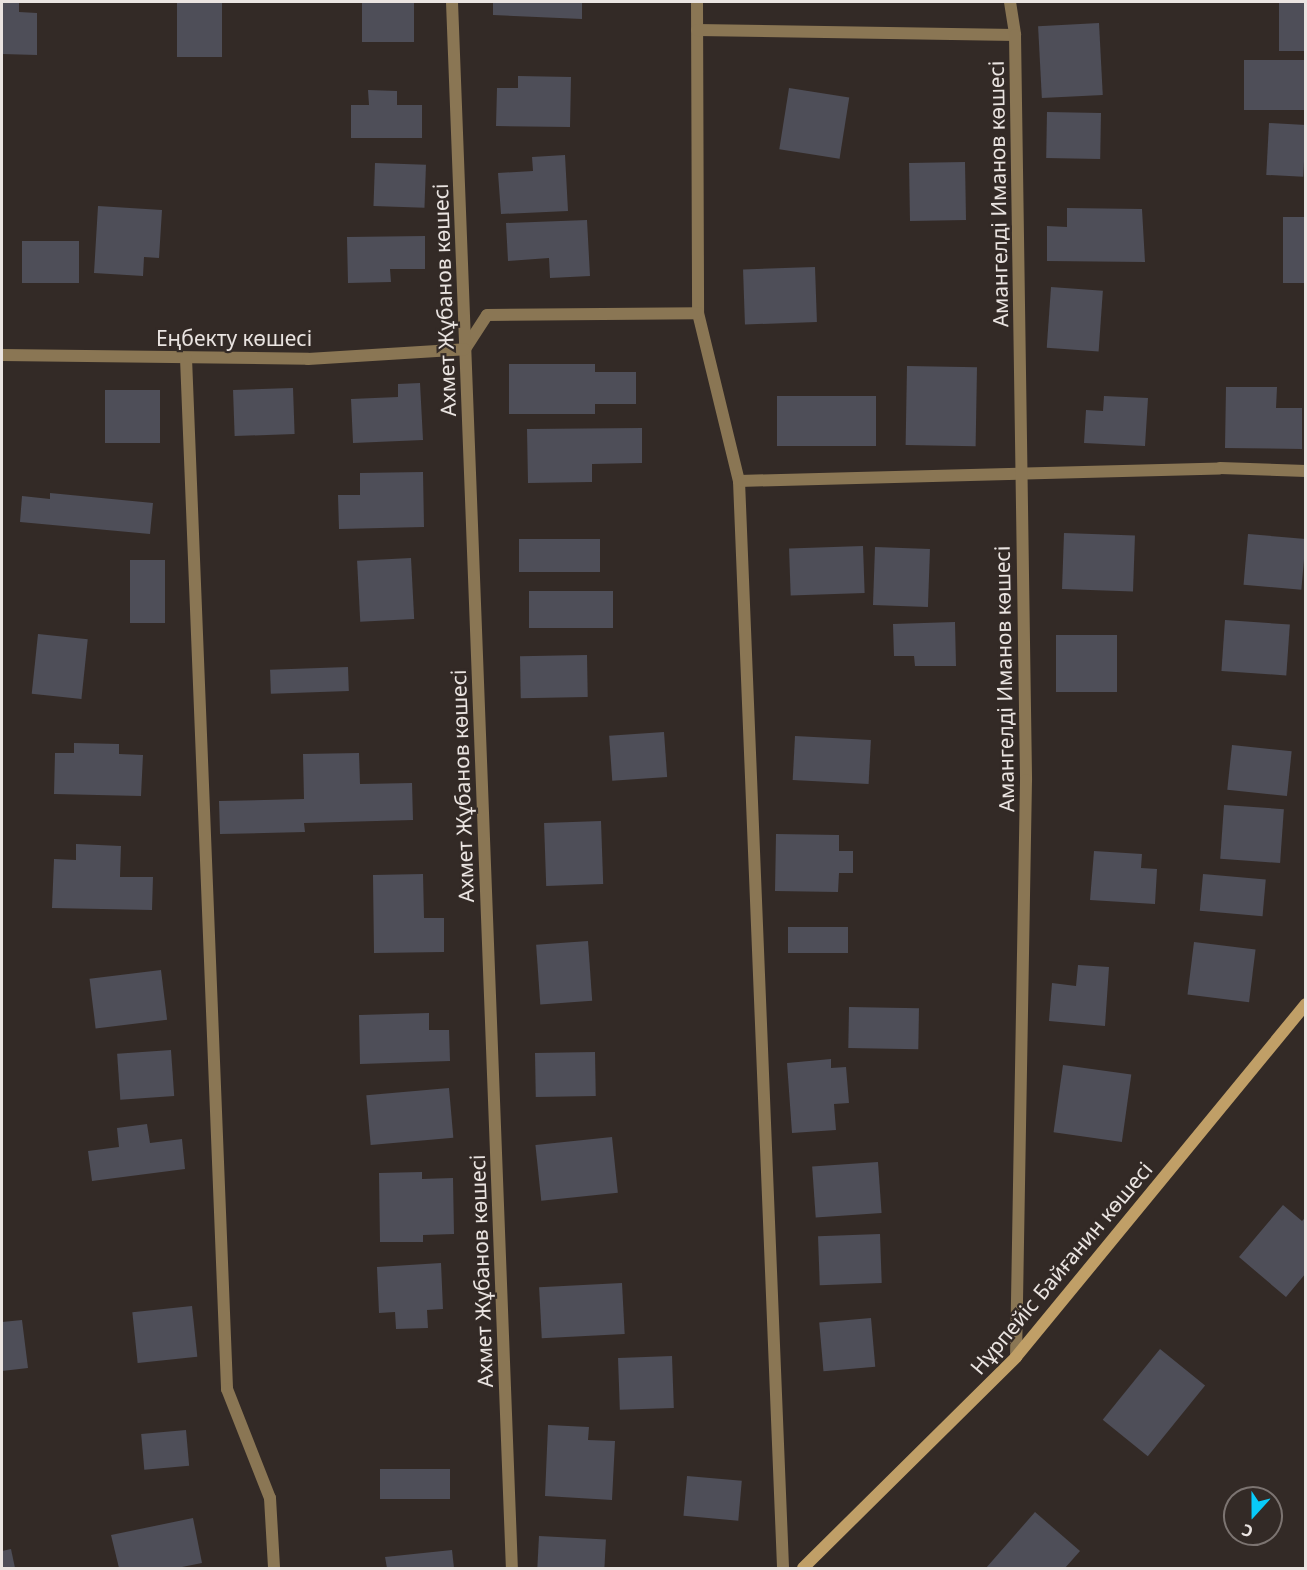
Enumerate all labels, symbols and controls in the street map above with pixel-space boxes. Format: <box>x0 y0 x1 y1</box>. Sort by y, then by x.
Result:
street label: Амангелді Иманов көшесі <box>983 61 1013 327</box>
street label: Ахмет Жұбанов көшесі <box>427 183 461 417</box>
street label: Еңбекту көшесі <box>156 325 312 351</box>
street label: Амангелді Иманов көшесі <box>989 546 1019 812</box>
street label: Ахмет Жұбанов көшесі <box>445 669 479 903</box>
street label: Ахмет Жұбанов көшесі <box>464 1154 498 1388</box>
street label: Нұрпейіс Байғанин көшесі <box>965 1157 1157 1379</box>
north arrow <box>1223 1486 1283 1546</box>
text: С <box>1239 1519 1256 1543</box>

